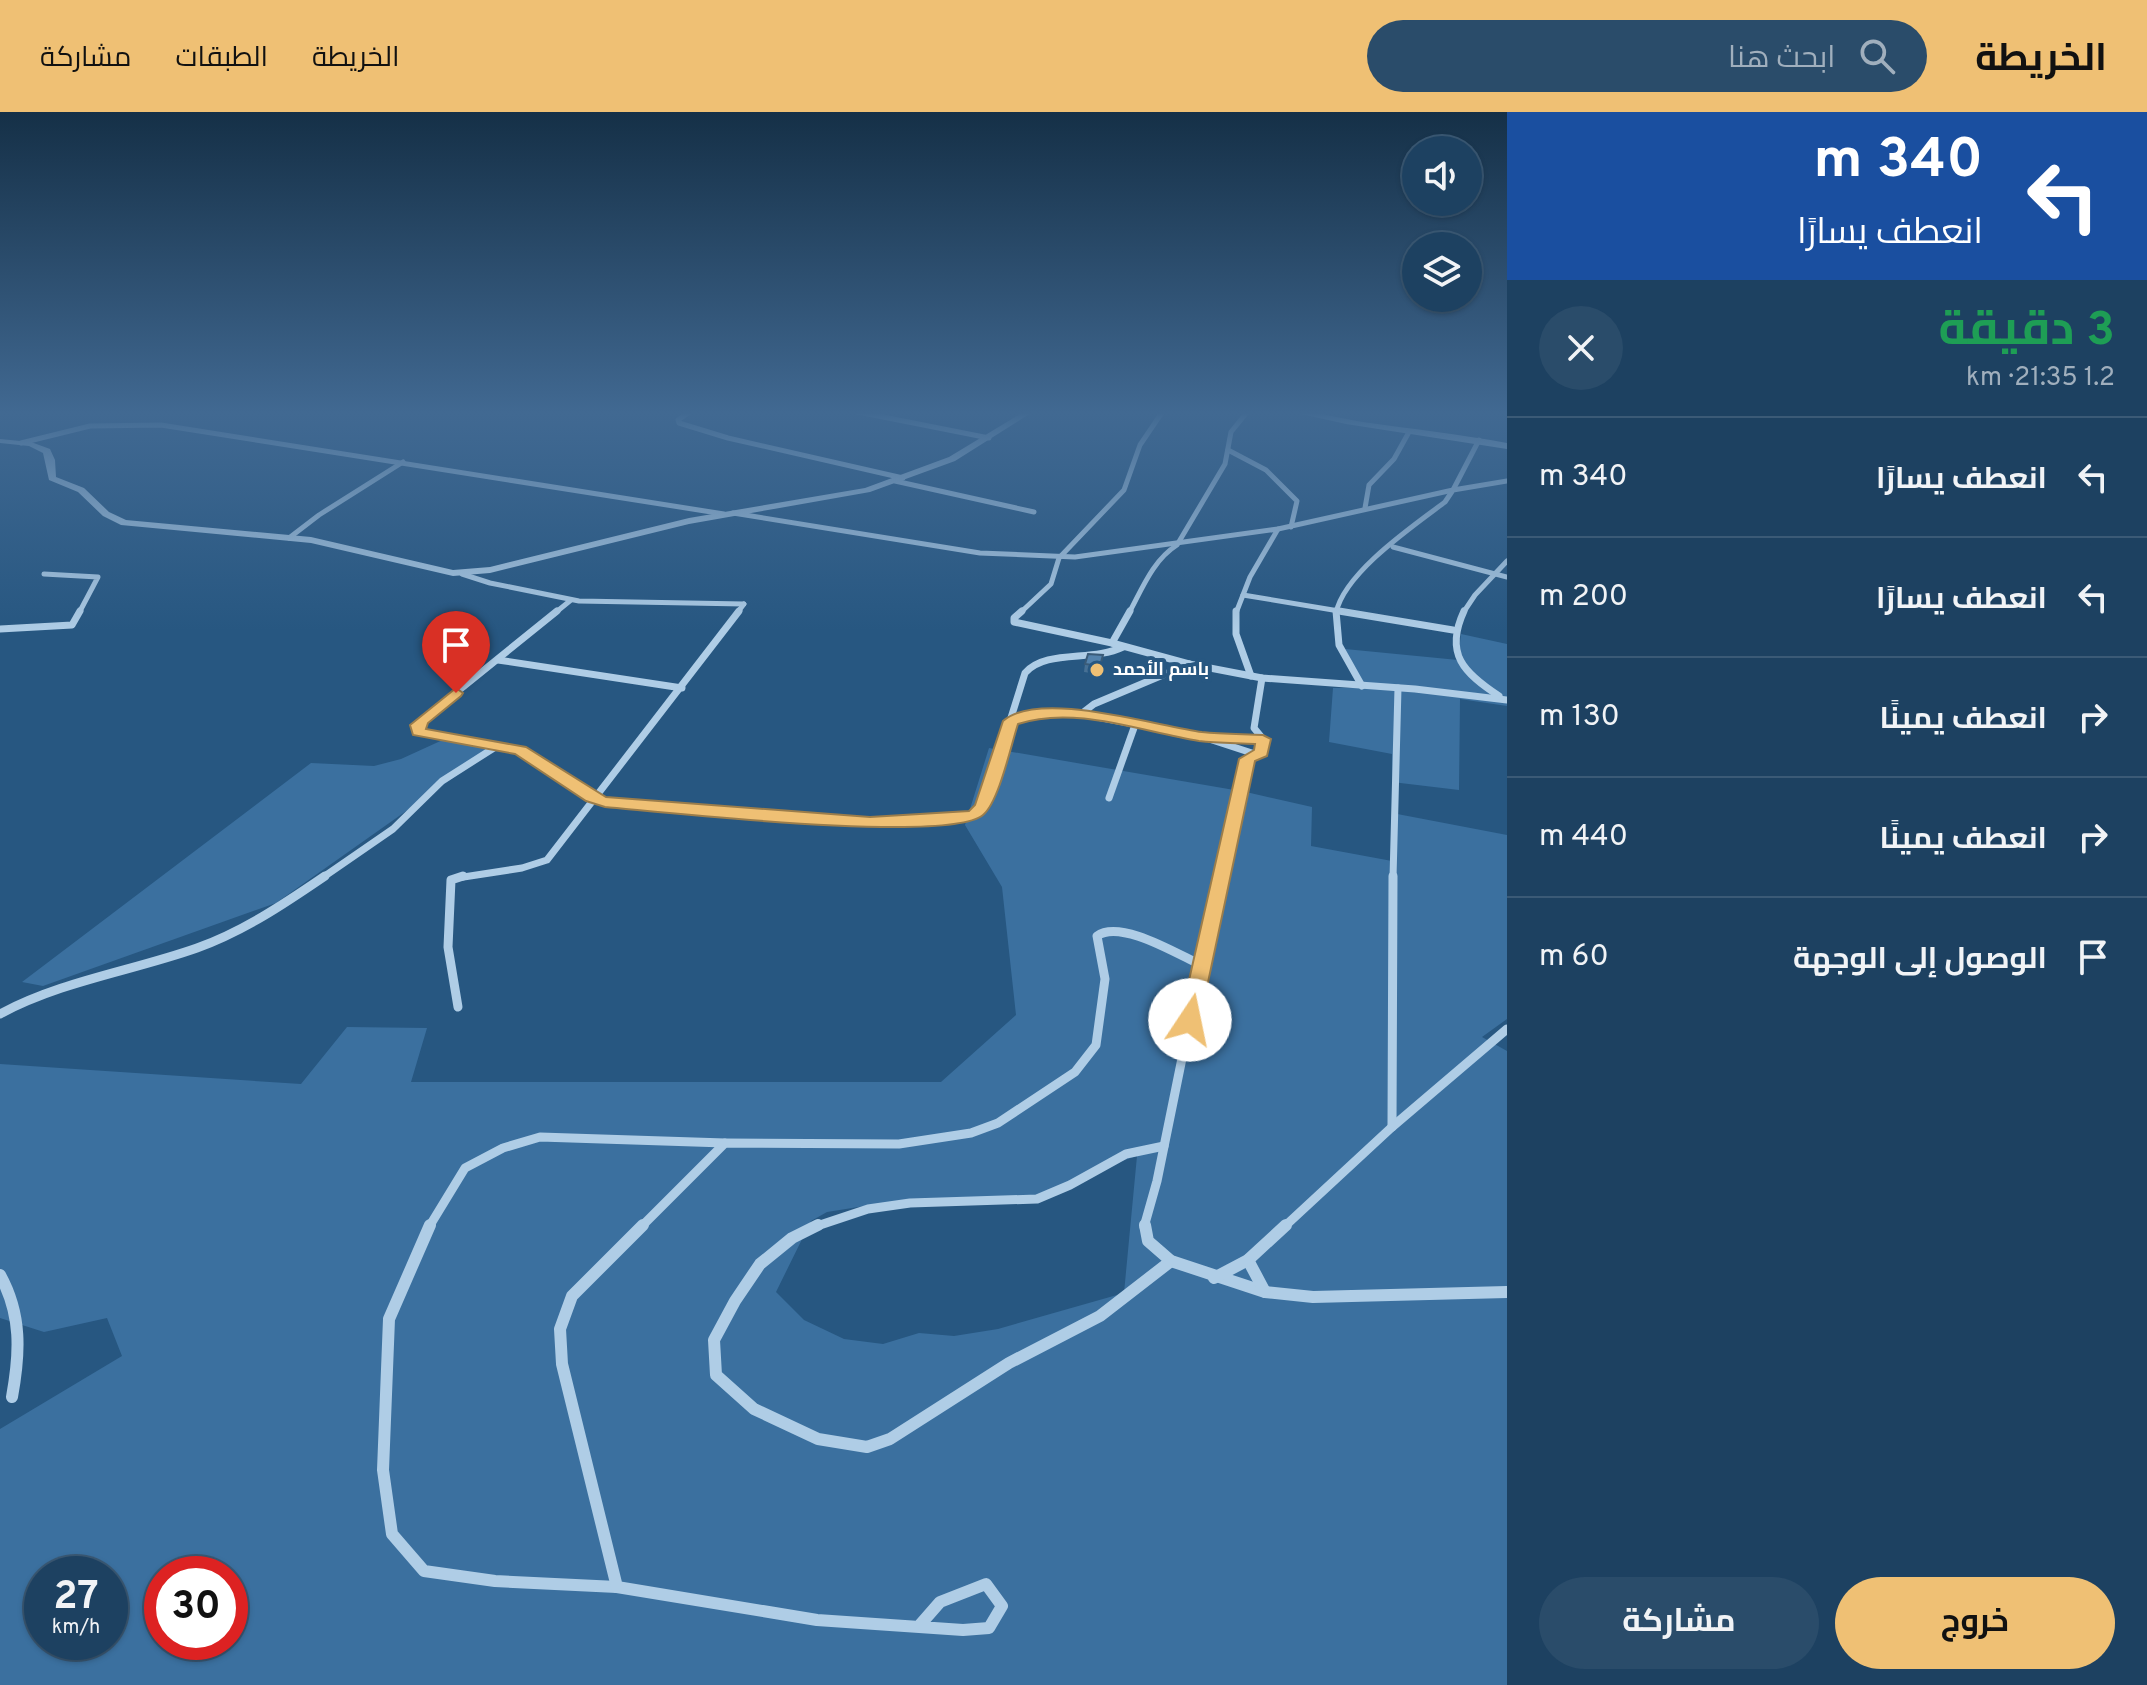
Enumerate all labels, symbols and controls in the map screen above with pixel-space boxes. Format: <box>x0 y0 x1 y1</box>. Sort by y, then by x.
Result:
search box <box>1367 20 1927 92</box>
icon: search <box>1855 34 1899 78</box>
text: الخريطة <box>1975 36 2107 85</box>
text: مشاركة <box>40 41 131 77</box>
text: الطبقات <box>175 41 268 77</box>
text: الخريطة <box>312 41 399 77</box>
text: ابحث هنا <box>1728 41 1835 78</box>
text: 340 m <box>1814 127 1983 197</box>
map controls <box>1402 136 1482 312</box>
button: sound <box>1402 136 1482 216</box>
icon: left <box>2011 144 2115 248</box>
text: انعطف يسارًا <box>1797 211 1983 257</box>
button: layers <box>1402 232 1482 312</box>
text: 3 دقيقة <box>1939 302 2115 362</box>
button: close <box>1539 306 1623 390</box>
text: 1.2 km · 21:35 <box>1966 362 2115 395</box>
icon: left <box>2071 455 2115 499</box>
text: 340 m <box>1539 459 1627 496</box>
text: انعطف يسارًا <box>1876 462 2047 499</box>
icon: left <box>2071 575 2115 619</box>
text: 200 m <box>1539 579 1628 616</box>
text: انعطف يسارًا <box>1876 582 2047 619</box>
pin <box>422 611 490 693</box>
icon: arrive <box>434 623 478 667</box>
place label: باسم الأحمد <box>1113 659 1209 682</box>
marker: باسم الأحمد <box>1088 661 1106 679</box>
icon: right <box>2071 695 2115 739</box>
text: 130 m <box>1539 699 1620 736</box>
text: انعطف يمينًا <box>1880 702 2047 739</box>
icon: right <box>2071 815 2115 859</box>
text: 440 m <box>1539 819 1628 856</box>
text: انعطف يمينًا <box>1880 822 2047 859</box>
icon: arrive <box>2071 935 2115 979</box>
text: 60 m <box>1539 939 1609 976</box>
text: الوصول إلى الوجهة <box>1793 942 2047 979</box>
position arrow <box>1148 978 1232 1062</box>
speed limit sign: 30 <box>144 1556 248 1660</box>
text: 27 <box>53 1573 99 1623</box>
button: مشاركة <box>1539 1577 1819 1669</box>
button: خروج <box>1835 1577 2115 1669</box>
text: km/h <box>52 1615 100 1641</box>

